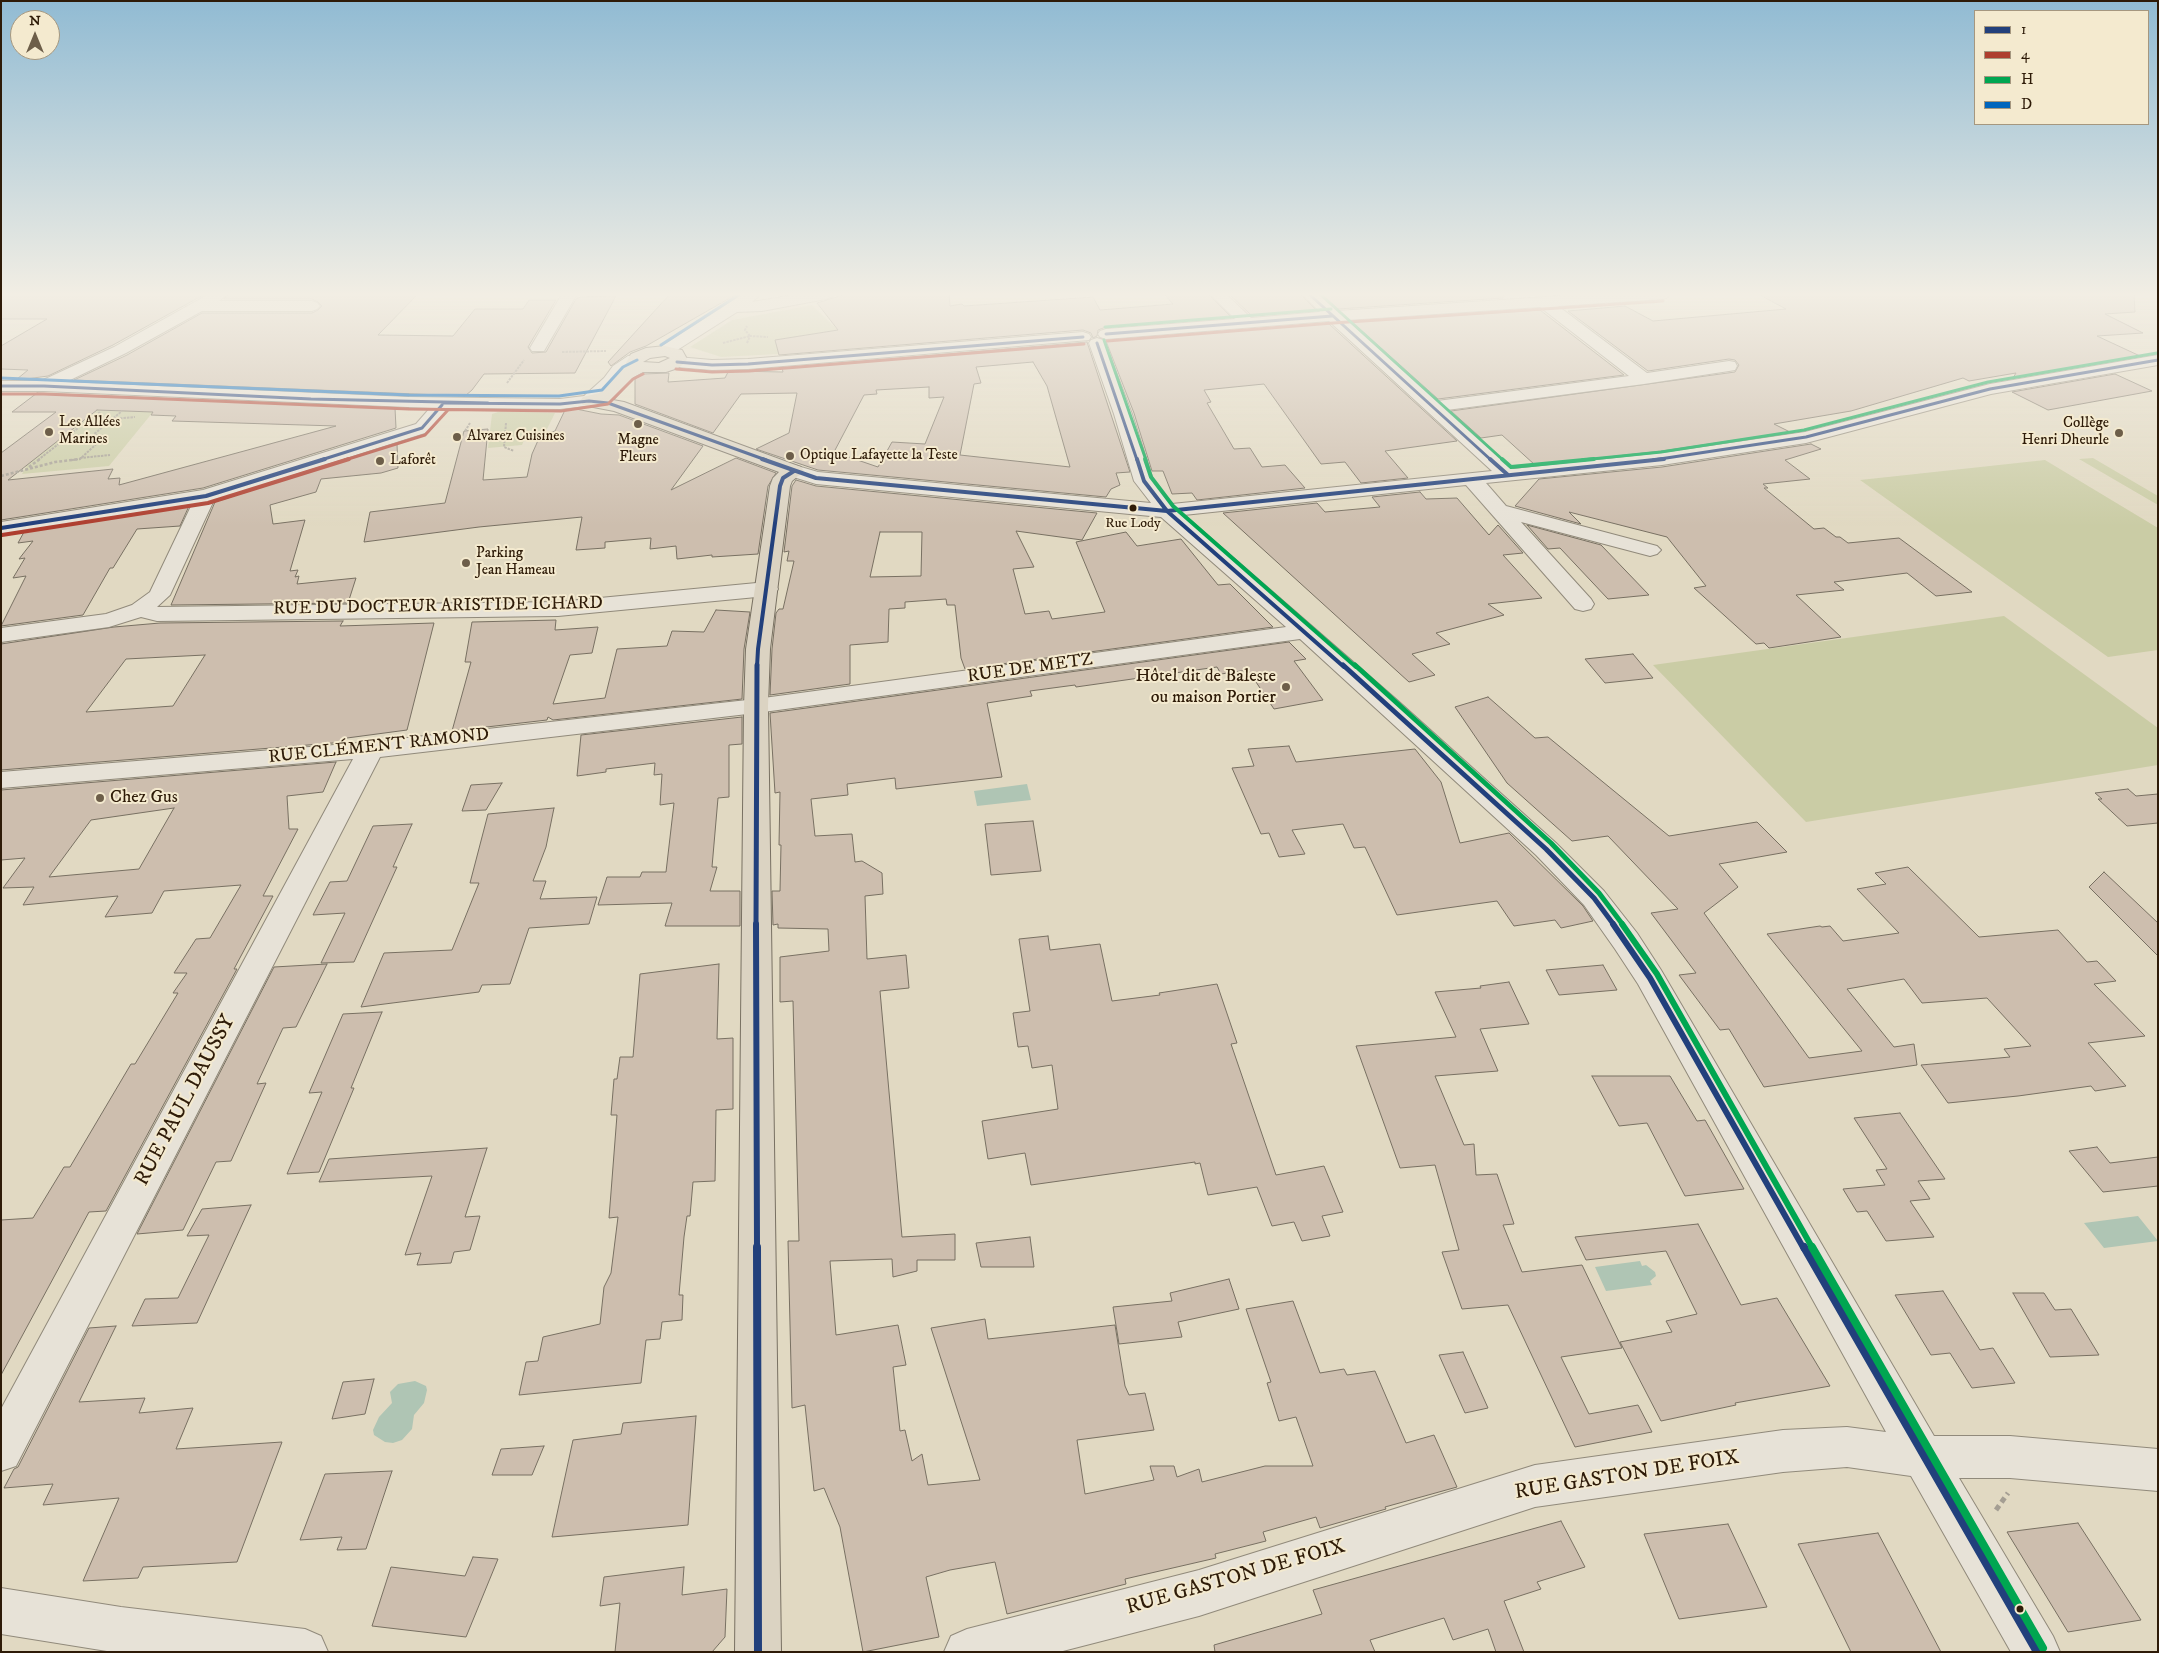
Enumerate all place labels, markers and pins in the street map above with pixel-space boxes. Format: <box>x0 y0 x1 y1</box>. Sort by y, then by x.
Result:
place label: Les Allées Marines <box>59 414 120 449</box>
place label: Collège Henri Dheurle <box>2021 415 2109 450</box>
marker: Magne Fleurs <box>632 418 644 430</box>
marker: Les Allées Marines <box>43 426 55 438</box>
marker: Collège Henri Dheurle <box>2113 427 2125 439</box>
place label: Alvarez Cuisines <box>467 428 564 446</box>
marker: Alvarez Cuisines <box>451 431 463 443</box>
place label: Magne Fleurs <box>617 432 659 467</box>
place label: Optique Lafayette la Teste <box>800 447 958 465</box>
marker: Optique Lafayette la Teste <box>784 450 796 462</box>
place label: Laforêt <box>390 452 436 470</box>
marker: Laforêt <box>374 455 386 467</box>
marker: Rue Lody <box>1128 503 1138 513</box>
place label: Rue Lody <box>1105 516 1161 532</box>
place label: Parking Jean Hameau <box>476 545 555 580</box>
marker: Parking Jean Hameau <box>460 557 472 569</box>
place label: Hôtel dit de Baleste ou maison Portier <box>1135 666 1276 709</box>
marker: Hôtel dit de Baleste ou maison Portier <box>1280 681 1292 693</box>
place label: Chez Gus <box>110 787 178 809</box>
marker: Chez Gus <box>94 792 106 804</box>
unlabelled marker <box>2015 1604 2025 1614</box>

